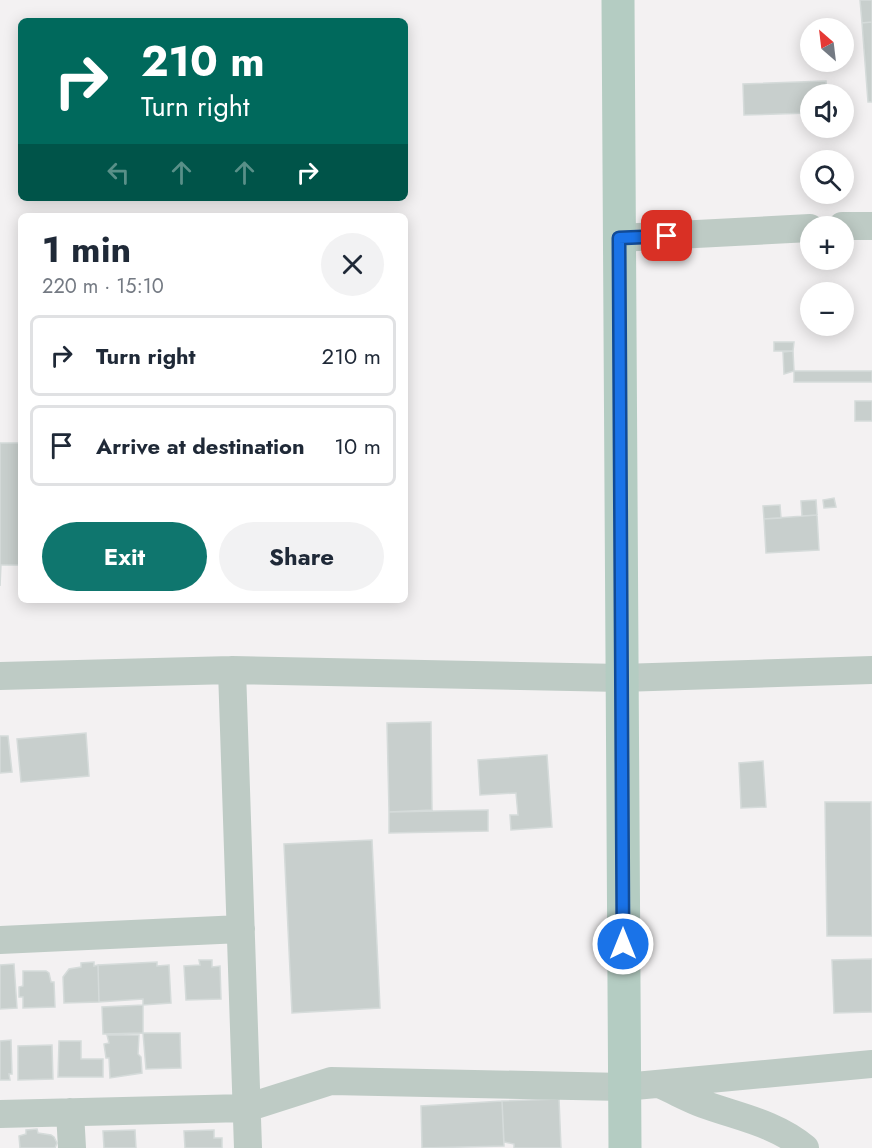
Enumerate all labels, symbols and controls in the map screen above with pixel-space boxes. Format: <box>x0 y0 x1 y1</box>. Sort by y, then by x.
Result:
north arrow <box>800 18 854 72</box>
map controls <box>800 18 854 336</box>
text: 210 m <box>141 31 265 92</box>
icon: right <box>42 42 120 120</box>
button: sound <box>800 84 854 138</box>
text: Turn right <box>141 87 249 126</box>
button: search <box>800 150 854 204</box>
icon: left <box>102 156 135 189</box>
icon: ahead <box>165 156 198 189</box>
icon: ahead <box>228 156 261 189</box>
icon: right <box>291 156 324 189</box>
pin <box>641 210 692 261</box>
button: + <box>800 216 854 270</box>
icon: arrive <box>650 219 683 252</box>
text: 1 min <box>42 223 131 275</box>
button: close <box>321 233 384 296</box>
text: 220 m · 15:10 <box>42 272 164 301</box>
button: − <box>800 282 854 336</box>
icon: right <box>45 339 78 372</box>
text: Turn right <box>96 340 196 372</box>
text: 210 m <box>322 340 381 372</box>
icon: arrive <box>45 429 78 462</box>
text: Arrive at destination <box>96 430 305 462</box>
text: 10 m <box>334 430 381 462</box>
button: Exit <box>42 522 207 591</box>
button: Share <box>219 522 384 591</box>
position arrow <box>591 912 655 976</box>

